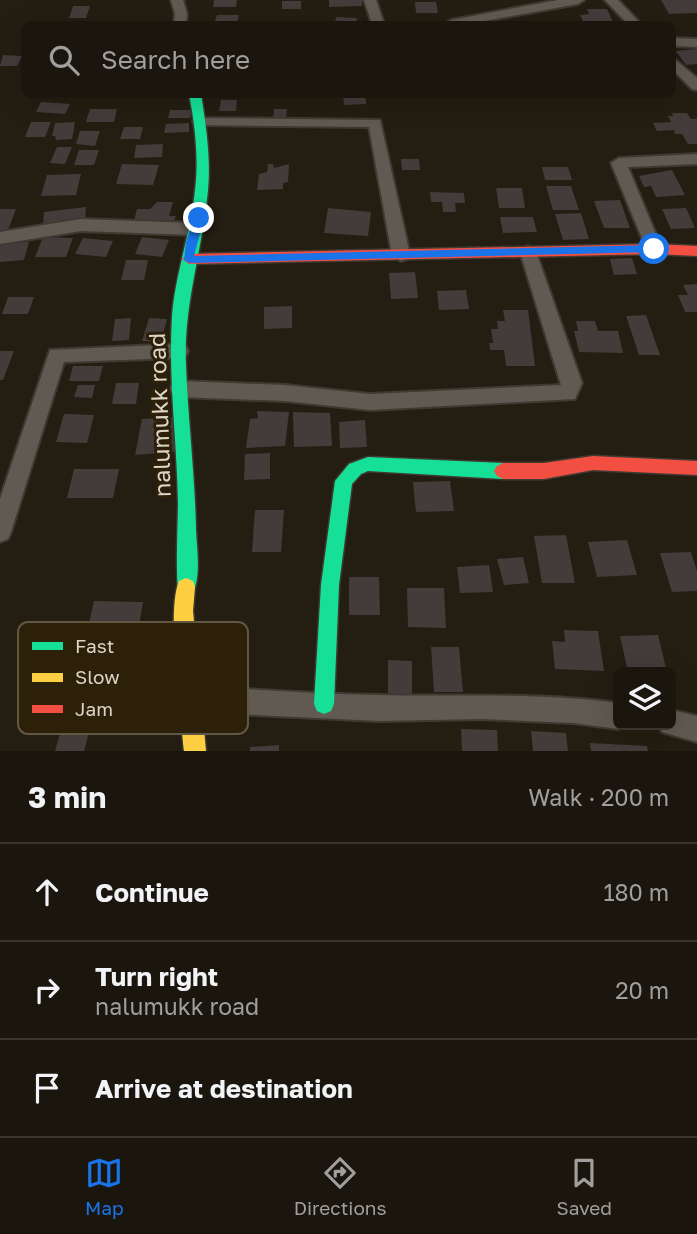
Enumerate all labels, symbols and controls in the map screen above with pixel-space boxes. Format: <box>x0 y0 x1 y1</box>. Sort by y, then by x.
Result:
search box <box>21 21 676 98</box>
icon: search <box>45 41 83 79</box>
text: Search here <box>101 44 250 75</box>
route end <box>183 202 214 233</box>
route start <box>638 233 669 264</box>
street label: nalumukk road <box>142 333 176 498</box>
legend <box>18 622 248 734</box>
text: Fast <box>75 634 114 657</box>
text: Slow <box>75 665 120 688</box>
map controls <box>613 667 676 730</box>
button: layers <box>613 667 676 730</box>
text: Jam <box>75 697 113 720</box>
text: 3 min <box>28 779 106 815</box>
text: Walk · 200 m <box>528 783 669 811</box>
icon: ahead <box>28 873 66 911</box>
text: Continue <box>95 877 209 908</box>
text: 180 m <box>603 878 669 906</box>
text: Turn right <box>95 961 218 992</box>
icon: right <box>28 971 66 1009</box>
text: 20 m <box>615 976 669 1004</box>
text: nalumukk road <box>95 992 259 1020</box>
icon: arrive <box>28 1069 66 1107</box>
text: Arrive at destination <box>95 1073 353 1104</box>
tab: Map <box>85 1154 124 1219</box>
tab: Directions <box>294 1154 387 1219</box>
tab: Saved <box>557 1154 612 1219</box>

